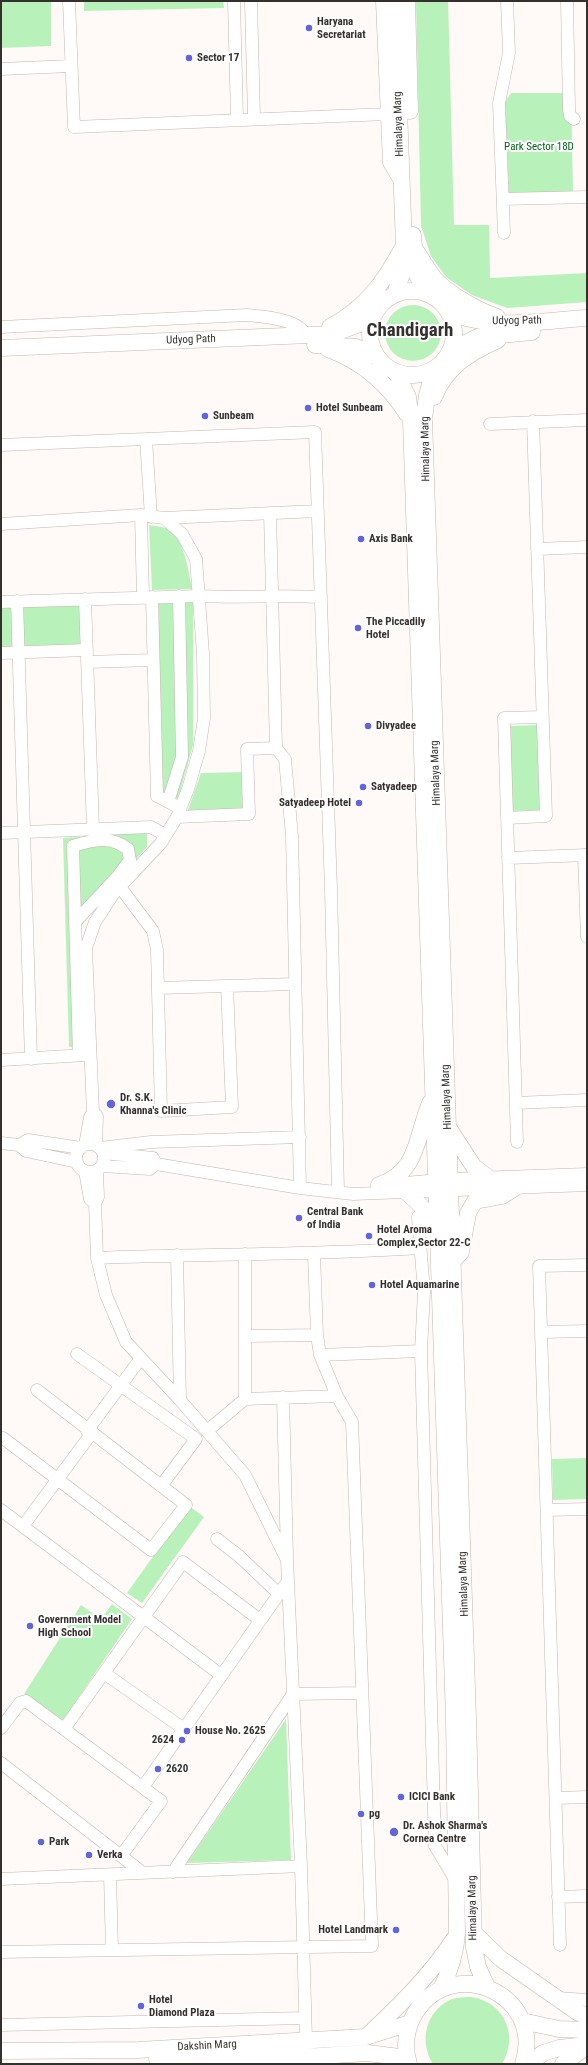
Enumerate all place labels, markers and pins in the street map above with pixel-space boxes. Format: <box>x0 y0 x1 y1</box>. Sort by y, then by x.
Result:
place label: Haryana Secretariat <box>317 15 366 41</box>
marker: Haryana Secretariat <box>304 23 314 33</box>
place label: Sector 17 <box>197 51 239 65</box>
marker: Sector 17 <box>184 53 194 63</box>
place label: Hotel Sunbeam <box>316 401 383 415</box>
marker: Hotel Sunbeam <box>303 403 313 413</box>
place label: Sunbeam <box>213 409 254 423</box>
marker: Sunbeam <box>200 411 210 421</box>
place label: Axis Bank <box>369 532 413 546</box>
marker: Axis Bank <box>356 534 366 544</box>
place label: The Piccadily Hotel <box>366 615 425 641</box>
marker: The Piccadily Hotel <box>353 623 363 633</box>
place label: Divyadee <box>376 719 416 733</box>
marker: Divyadee <box>363 721 373 731</box>
place label: Satyadeep <box>371 780 417 794</box>
marker: Satyadeep <box>358 782 368 792</box>
place label: Satyadeep Hotel <box>279 796 351 810</box>
marker: Satyadeep Hotel <box>354 798 364 808</box>
place label: Dr. S.K. Khanna's Clinic <box>120 1091 186 1117</box>
marker: Dr. S.K. Khanna's Clinic <box>105 1098 117 1110</box>
place label: Central Bank of India <box>307 1205 363 1231</box>
marker: Central Bank of India <box>294 1213 304 1223</box>
place label: Hotel Aroma Complex,Sector 22-C <box>377 1223 471 1249</box>
marker: Hotel Aroma Complex,Sector 22-C <box>364 1231 374 1241</box>
place label: Hotel Aquamarine <box>380 1278 459 1292</box>
marker: Hotel Aquamarine <box>367 1280 377 1290</box>
place label: Government Model High School <box>38 1613 121 1639</box>
marker: Government Model High School <box>25 1621 35 1631</box>
place label: House No. 2625 <box>195 1724 266 1738</box>
marker: House No. 2625 <box>182 1726 192 1736</box>
place label: 2624 <box>152 1733 174 1747</box>
marker: 2624 <box>177 1735 187 1745</box>
place label: 2620 <box>166 1762 188 1776</box>
marker: 2620 <box>153 1764 163 1774</box>
place label: ICICI Bank <box>409 1790 455 1804</box>
marker: ICICI Bank <box>396 1792 406 1802</box>
place label: pg <box>369 1807 380 1821</box>
marker: pg <box>356 1809 366 1819</box>
place label: Dr. Ashok Sharma's Cornea Centre <box>403 1819 488 1845</box>
marker: Dr. Ashok Sharma's Cornea Centre <box>388 1826 400 1838</box>
place label: Park <box>49 1835 69 1849</box>
marker: Park <box>36 1837 46 1847</box>
place label: Verka <box>97 1848 122 1862</box>
marker: Verka <box>84 1850 94 1860</box>
place label: Hotel Landmark <box>318 1923 388 1937</box>
marker: Hotel Landmark <box>391 1925 401 1935</box>
place label: Hotel Diamond Plaza <box>149 1993 215 2019</box>
marker: Hotel Diamond Plaza <box>136 2001 146 2011</box>

